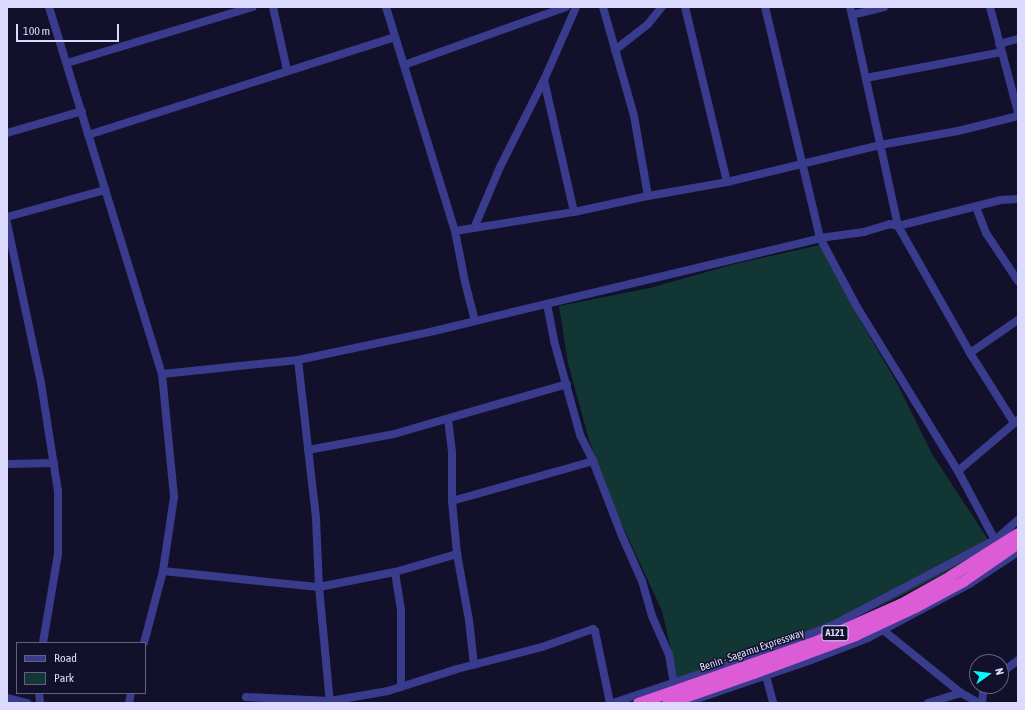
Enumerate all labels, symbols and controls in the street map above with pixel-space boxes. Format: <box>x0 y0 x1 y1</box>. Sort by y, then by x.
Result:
scale bar <box>18 16 121 42</box>
text: 100 m <box>23 24 50 38</box>
road number: A121 <box>821 625 849 641</box>
street label: Benin - Sagamu Expressway <box>698 626 806 674</box>
legend <box>16 642 146 694</box>
text: Road <box>54 651 77 665</box>
north arrow <box>969 654 1009 694</box>
text: N <box>993 667 1006 676</box>
text: Park <box>54 671 74 685</box>

